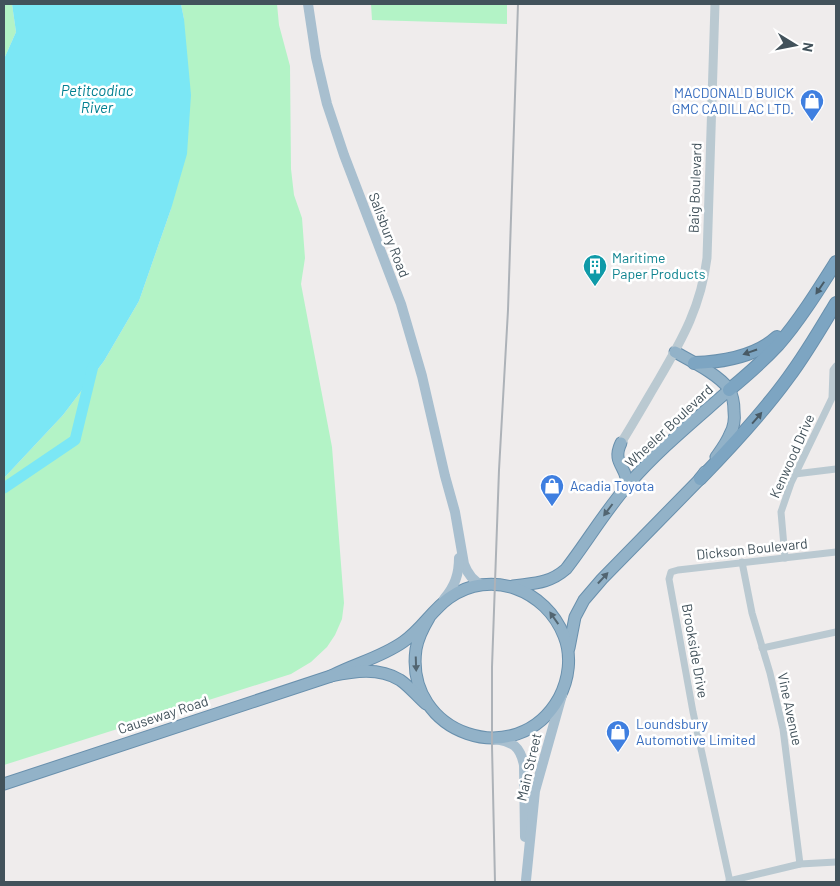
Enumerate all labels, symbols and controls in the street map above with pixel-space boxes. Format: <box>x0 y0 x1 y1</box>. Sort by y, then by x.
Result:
north arrow <box>770 20 820 70</box>
text: N <box>799 41 817 53</box>
water label: Petitcodiac River <box>61 81 134 116</box>
place label: MACDONALD BUICK GMC CADILLAC LTD. <box>672 84 794 117</box>
shop icon: MACDONALD BUICK GMC CADILLAC LTD. <box>799 88 825 122</box>
street label: Baig Boulevard <box>684 142 705 233</box>
street label: Salisbury Road <box>365 190 413 280</box>
place label: Maritime Paper Products <box>612 249 706 282</box>
building icon: Maritime Paper Products <box>582 253 608 287</box>
one-way arrow <box>815 281 825 294</box>
one-way arrow <box>742 349 757 357</box>
street label: Wheeler Boulevard <box>621 381 716 471</box>
one-way arrow <box>751 411 762 424</box>
street label: Kenwood Drive <box>765 411 818 500</box>
shop icon: Acadia Toyota <box>539 473 565 507</box>
place label: Acadia Toyota <box>570 477 654 494</box>
one-way arrow <box>603 503 613 517</box>
street label: Dickson Boulevard <box>695 534 808 563</box>
one-way arrow <box>597 573 609 585</box>
street label: Brookside Drive <box>679 602 712 699</box>
one-way arrow <box>549 611 559 625</box>
one-way arrow <box>413 656 421 672</box>
street label: Vine Avenue <box>774 671 806 747</box>
street label: Causeway Road <box>115 692 210 737</box>
place label: Loundsbury Automotive Limited <box>636 715 756 748</box>
shop icon: Loundsbury Automotive Limited <box>605 719 631 753</box>
street label: Main Street <box>512 731 545 803</box>

